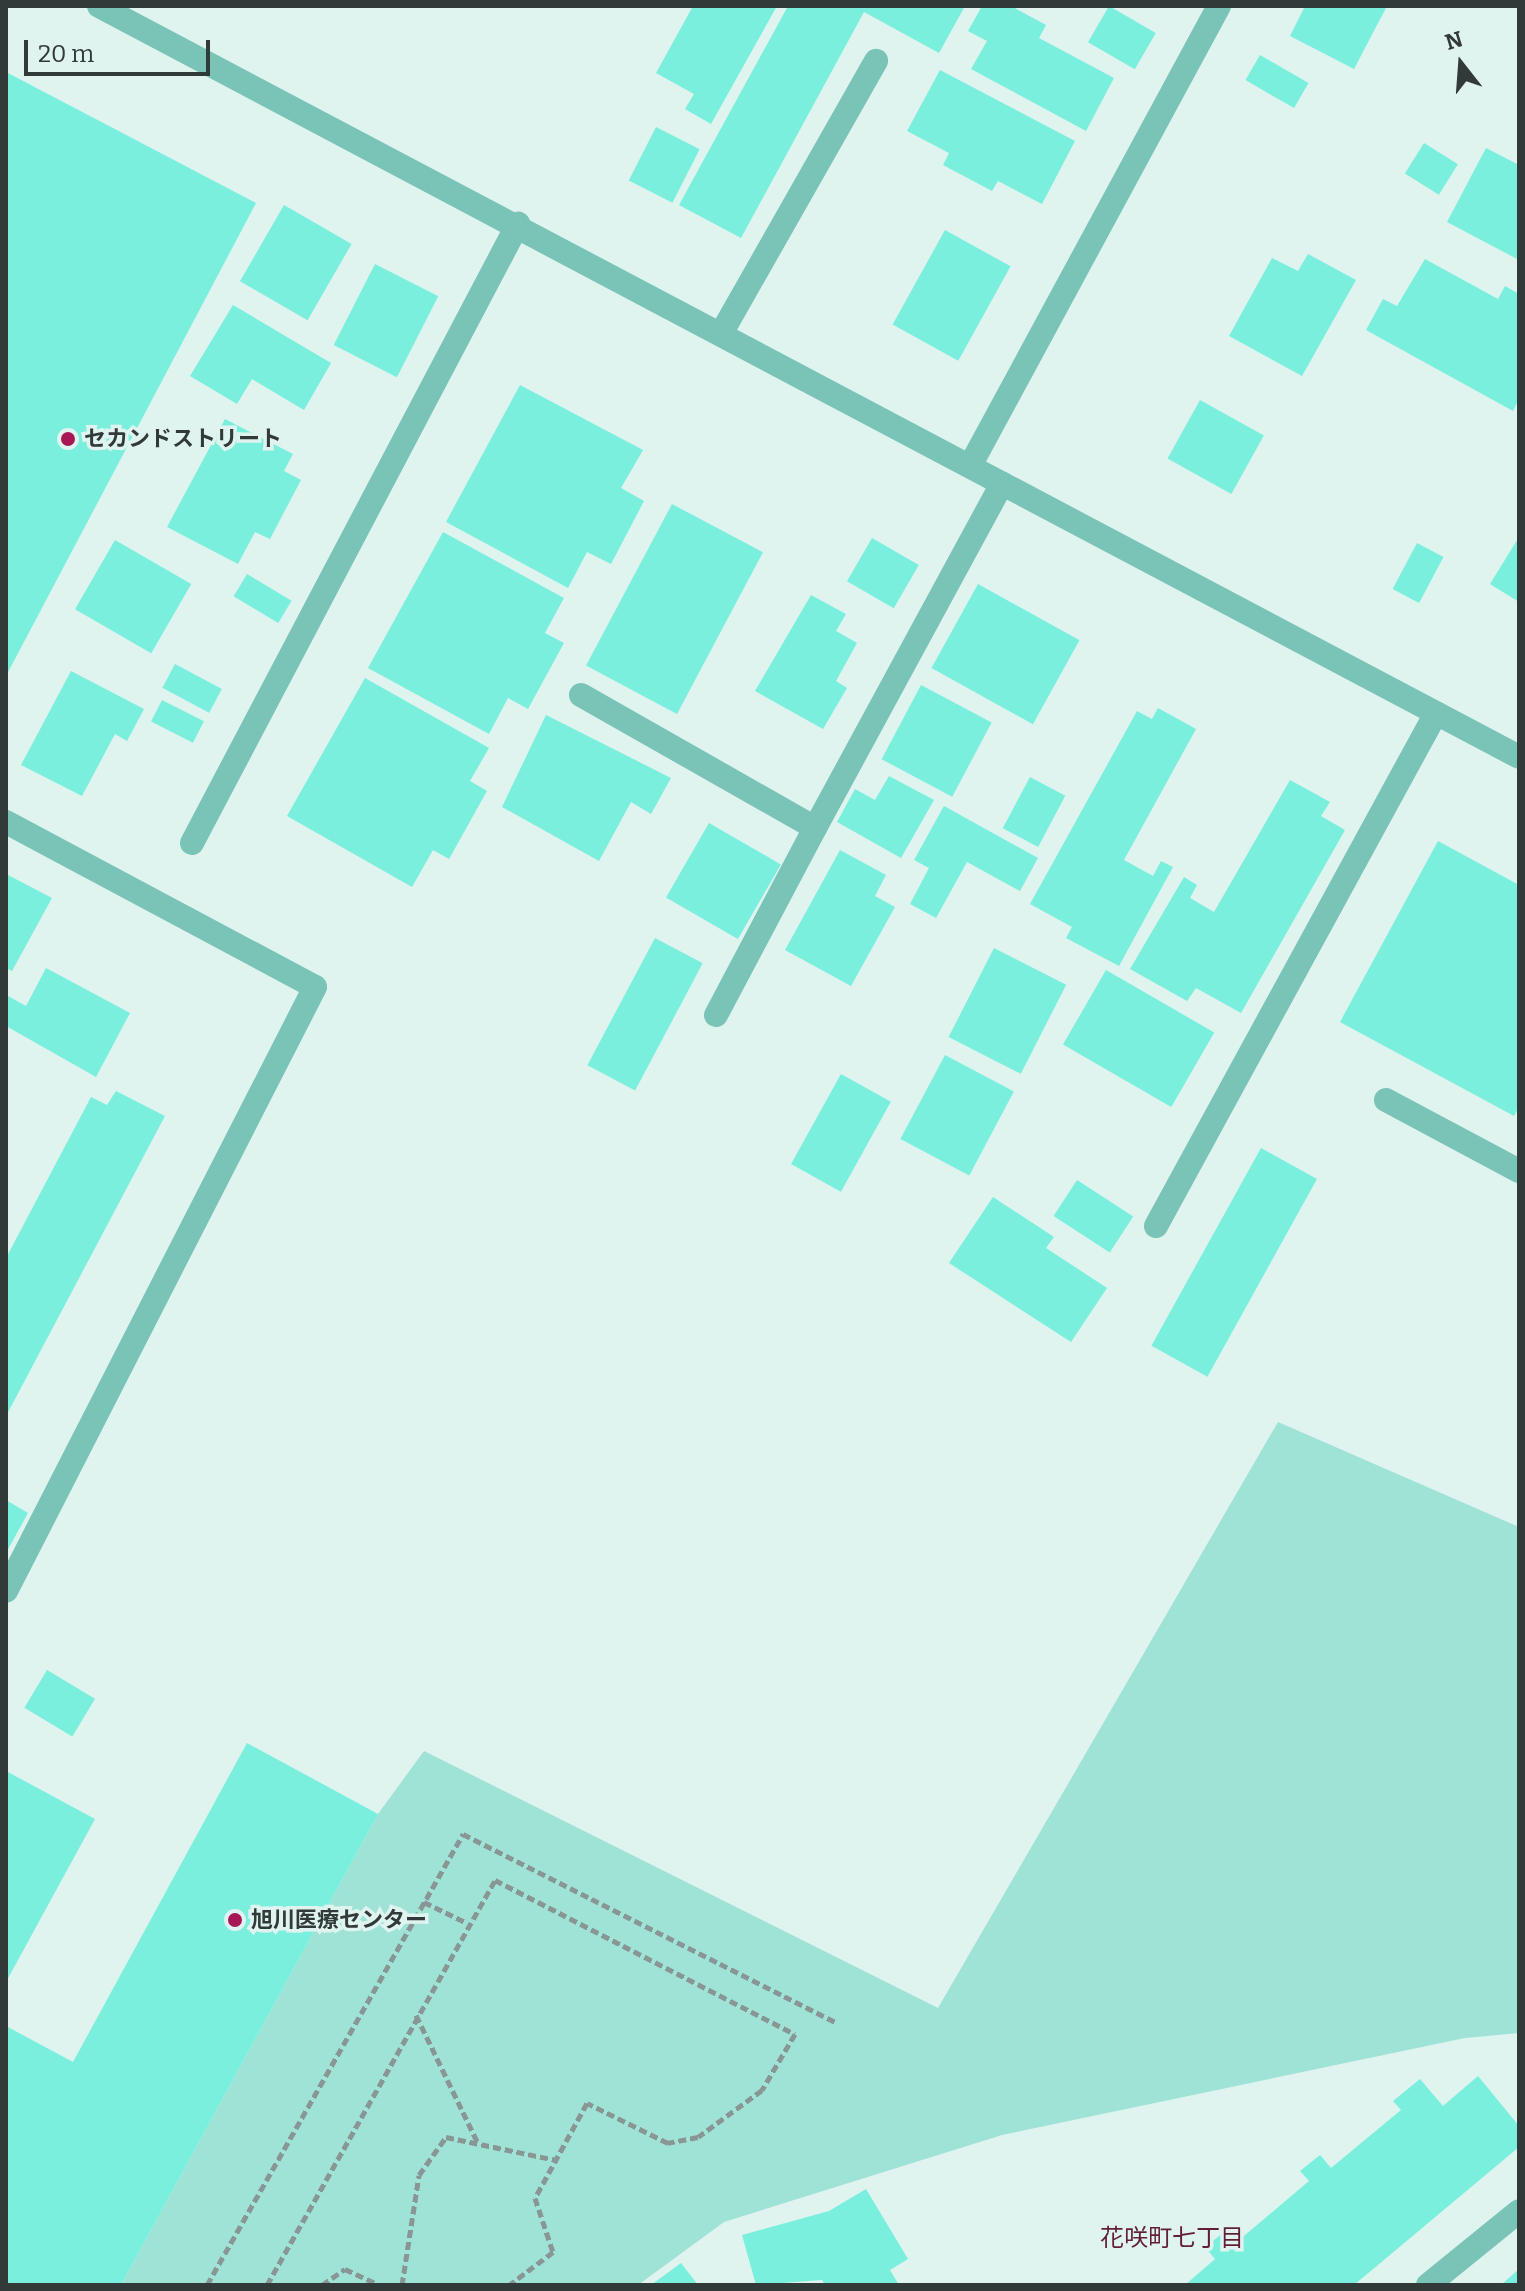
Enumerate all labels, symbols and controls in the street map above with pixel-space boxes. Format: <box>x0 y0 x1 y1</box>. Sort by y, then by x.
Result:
scale bar <box>28 24 214 74</box>
north arrow <box>1421 24 1501 104</box>
text: N <box>1442 25 1466 56</box>
text: 20 m <box>38 40 94 68</box>
place label: セカンドストリート <box>84 426 282 452</box>
marker: セカンドストリート <box>59 430 77 448</box>
place label: 旭川医療センター <box>251 1907 427 1933</box>
marker: 旭川医療センター <box>226 1911 244 1929</box>
district label: 花咲町七丁目 <box>1100 2225 1244 2253</box>

